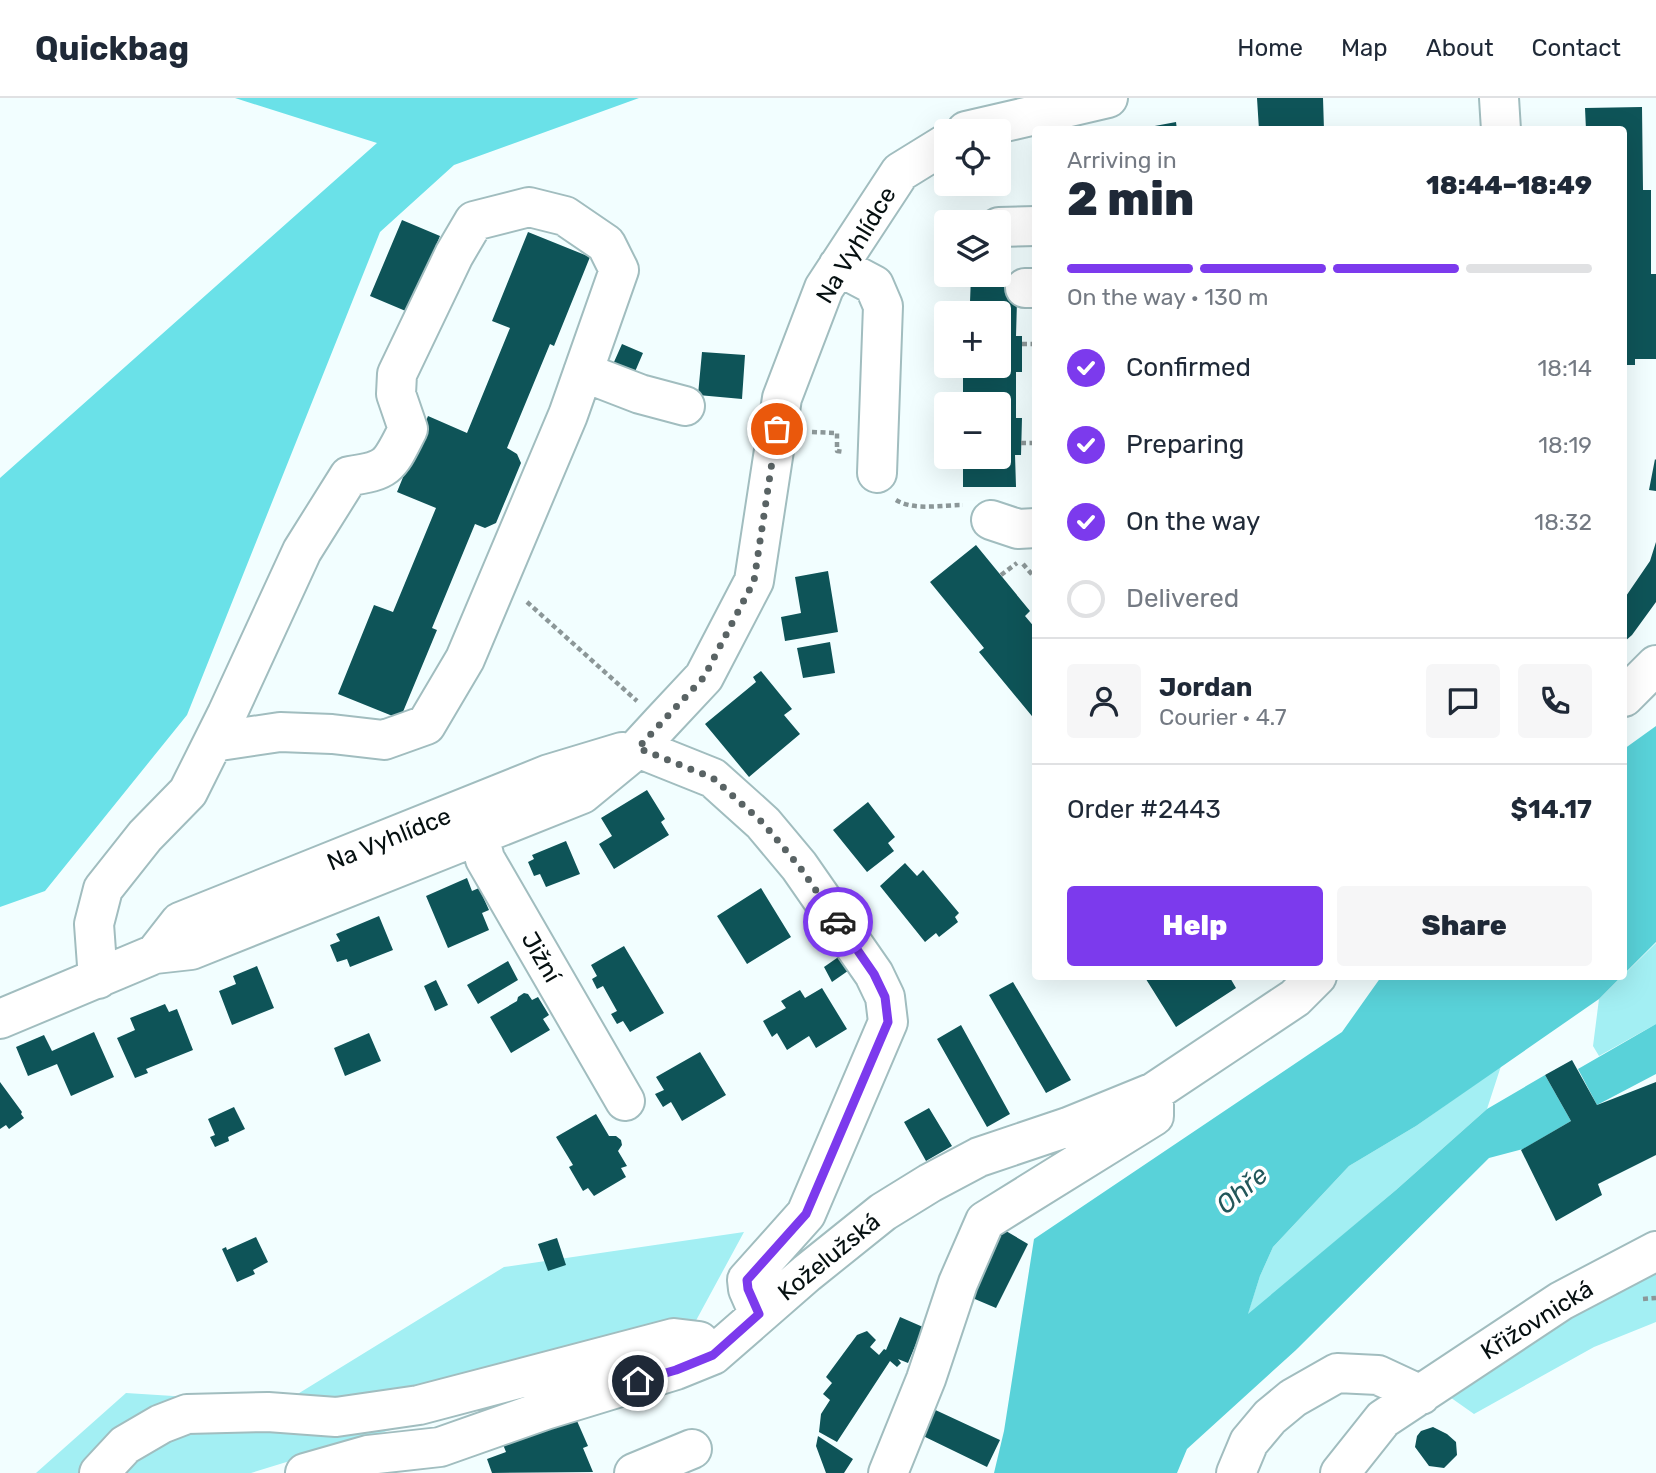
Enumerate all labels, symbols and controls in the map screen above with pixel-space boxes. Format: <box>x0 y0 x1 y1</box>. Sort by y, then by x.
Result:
text: Quickbag <box>35 29 189 68</box>
text: Home <box>1237 34 1303 62</box>
text: Map <box>1341 34 1388 62</box>
text: About <box>1426 34 1494 62</box>
text: Contact <box>1532 34 1621 62</box>
map controls <box>934 119 1011 469</box>
button: locate <box>934 119 1011 196</box>
text: Arriving in <box>1067 146 1177 174</box>
text: 18:44–18:49 <box>1426 170 1592 201</box>
text: 2 min <box>1067 172 1194 227</box>
street label: Na Vyhlídce <box>810 182 902 308</box>
button: layers <box>934 210 1011 287</box>
text: On the way · 130 m <box>1067 283 1268 311</box>
button: + <box>934 301 1011 378</box>
icon: check <box>1067 349 1105 387</box>
text: Confirmed <box>1126 352 1251 383</box>
text: 18:14 <box>1538 354 1592 382</box>
button: − <box>934 392 1011 469</box>
pin <box>747 399 807 459</box>
icon: bag <box>758 410 796 448</box>
icon: check <box>1067 426 1105 464</box>
text: Preparing <box>1126 429 1244 460</box>
text: 18:19 <box>1538 431 1592 459</box>
icon: check <box>1067 503 1105 541</box>
text: On the way <box>1126 506 1260 537</box>
text: 18:32 <box>1534 508 1592 536</box>
text: Delivered <box>1126 583 1239 614</box>
button: person <box>1067 664 1141 738</box>
button: chat <box>1426 664 1500 738</box>
button: phone <box>1518 664 1592 738</box>
text: Jordan <box>1159 672 1252 703</box>
text: Courier · 4.7 <box>1159 703 1286 731</box>
text: Order #2443 <box>1067 794 1221 825</box>
text: $14.17 <box>1511 794 1592 825</box>
street label: Na Vyhlídce <box>323 802 455 876</box>
button: Help <box>1067 886 1323 966</box>
button: Share <box>1337 886 1592 966</box>
courier <box>803 887 873 957</box>
icon: car <box>819 903 857 941</box>
street label: Jižní <box>515 927 567 988</box>
water label: Ohře <box>1210 1159 1274 1221</box>
street label: Koželužská <box>772 1207 886 1307</box>
street label: Křižovnická <box>1476 1274 1598 1366</box>
pin <box>608 1351 668 1411</box>
icon: home <box>619 1362 657 1400</box>

